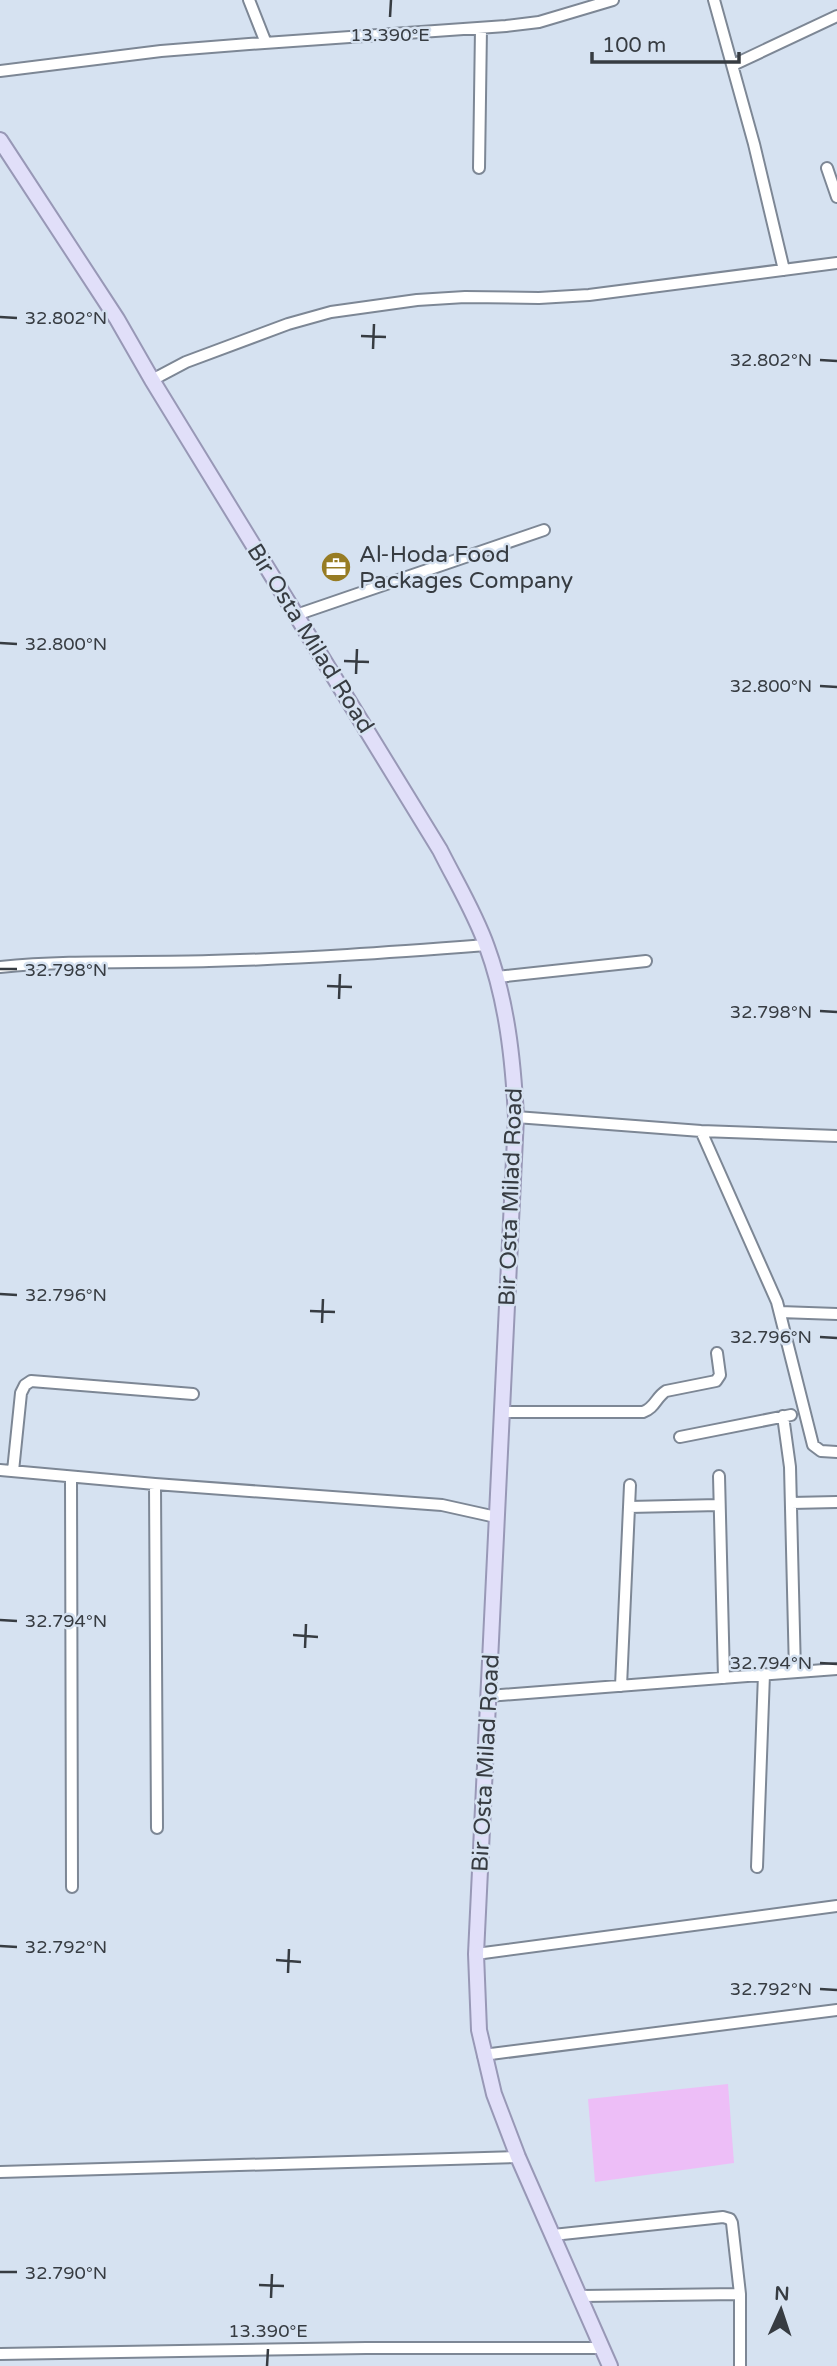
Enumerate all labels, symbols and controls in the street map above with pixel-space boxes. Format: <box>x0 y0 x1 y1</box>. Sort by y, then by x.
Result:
scale bar <box>592 21 739 65</box>
text: 13.390°E <box>350 24 430 46</box>
text: 100 m <box>602 33 666 58</box>
text: 32.802°N <box>25 307 107 329</box>
text: 32.802°N <box>730 349 812 371</box>
street label: Bir Osta Milad Road <box>240 539 380 738</box>
place label: Al-Hoda Food Packages Company <box>359 541 573 595</box>
office icon: Al-Hoda Food Packages Company <box>319 550 353 584</box>
text: 32.800°N <box>25 633 107 655</box>
text: 32.800°N <box>730 675 812 697</box>
text: 32.798°N <box>25 959 107 981</box>
text: 32.798°N <box>730 1001 812 1023</box>
street label: Bir Osta Milad Road <box>493 1088 529 1307</box>
text: 32.796°N <box>25 1284 107 1306</box>
text: 32.796°N <box>730 1326 812 1348</box>
text: 32.794°N <box>25 1610 107 1632</box>
text: 32.794°N <box>730 1652 812 1674</box>
street label: Bir Osta Milad Road <box>466 1653 506 1873</box>
text: 32.792°N <box>25 1936 107 1958</box>
text: 32.792°N <box>730 1978 812 2000</box>
text: 32.790°N <box>25 2262 107 2284</box>
north arrow <box>746 2275 816 2345</box>
text: N <box>774 2283 790 2305</box>
text: 13.390°E <box>228 2320 308 2342</box>

